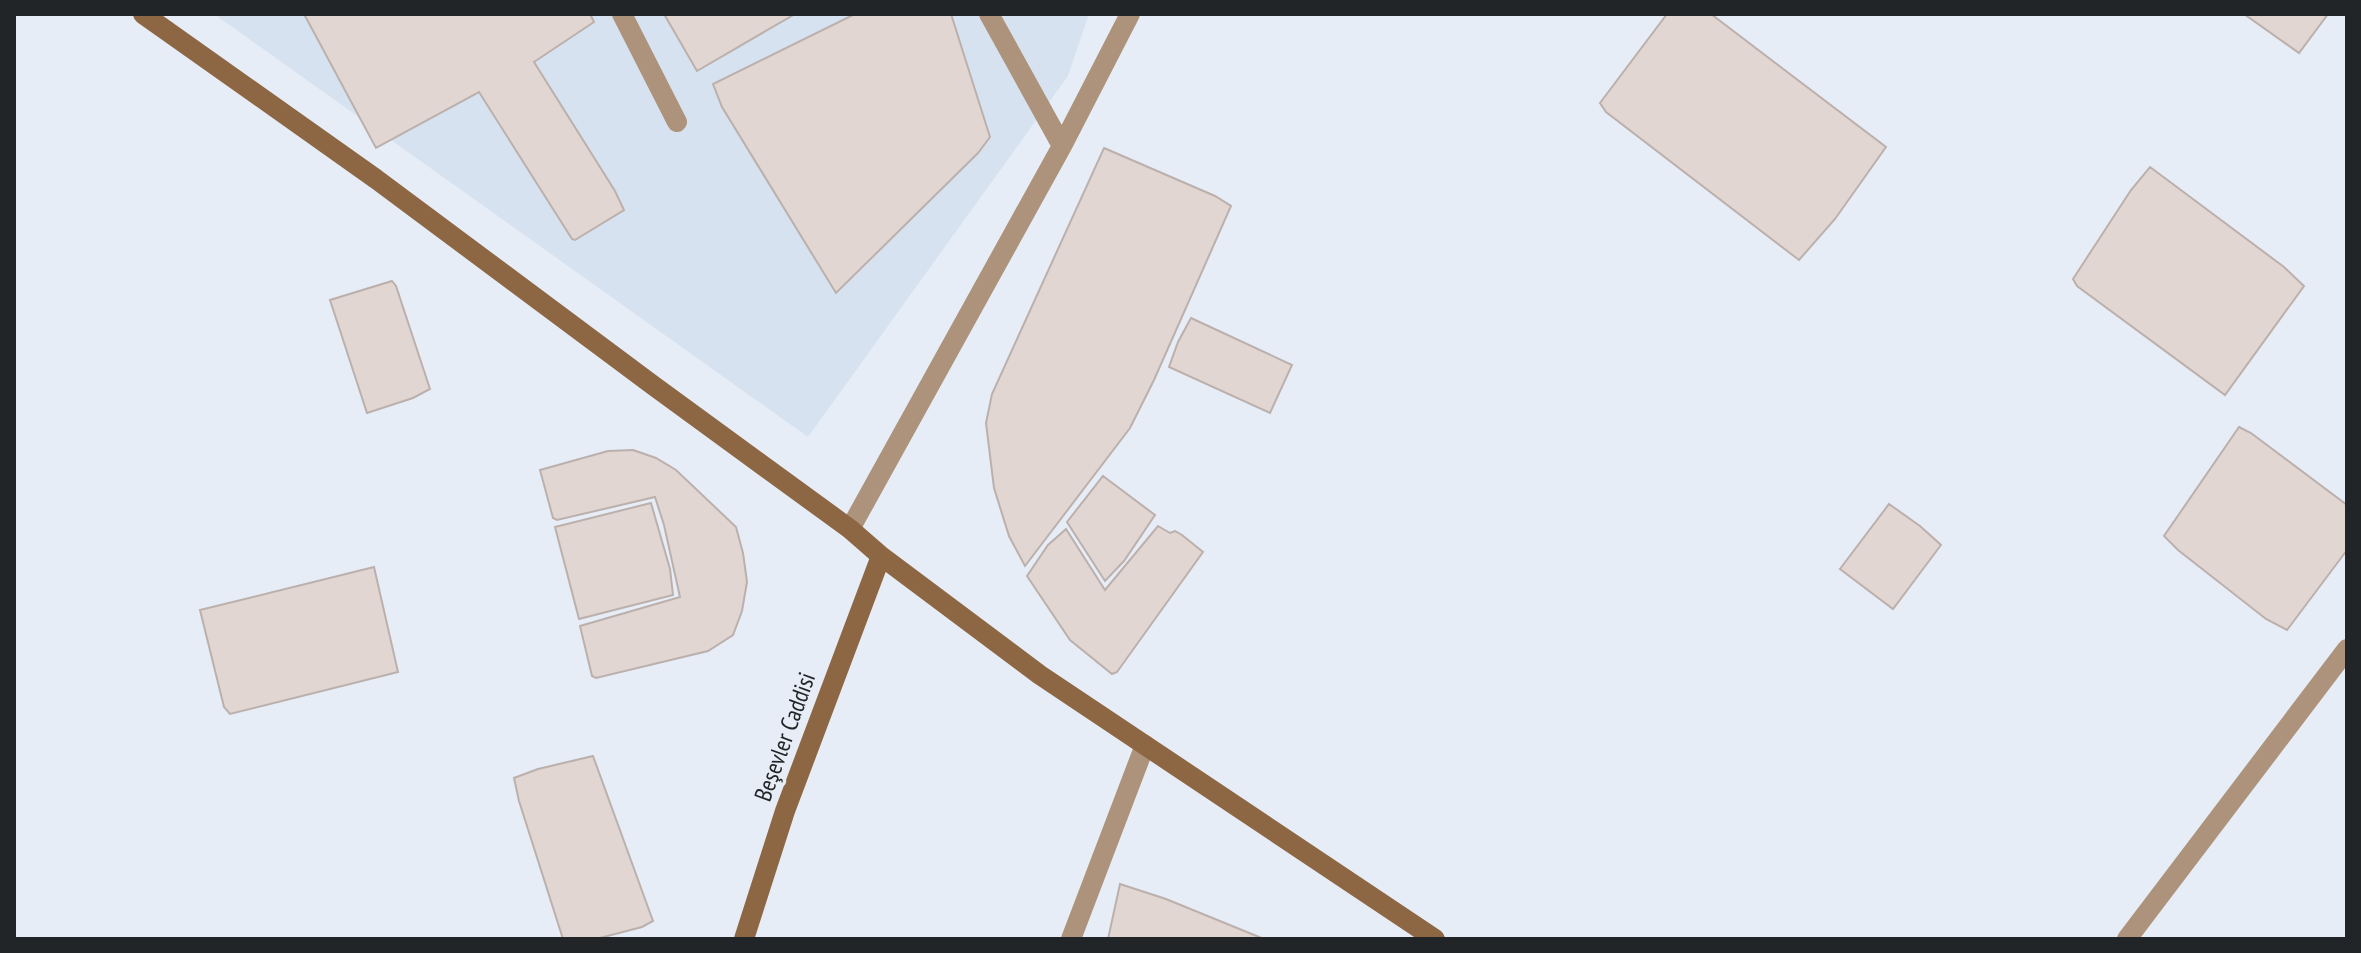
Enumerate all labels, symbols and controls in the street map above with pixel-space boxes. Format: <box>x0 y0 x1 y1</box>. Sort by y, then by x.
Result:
street label: Beşevler Caddisi <box>747 668 822 806</box>

